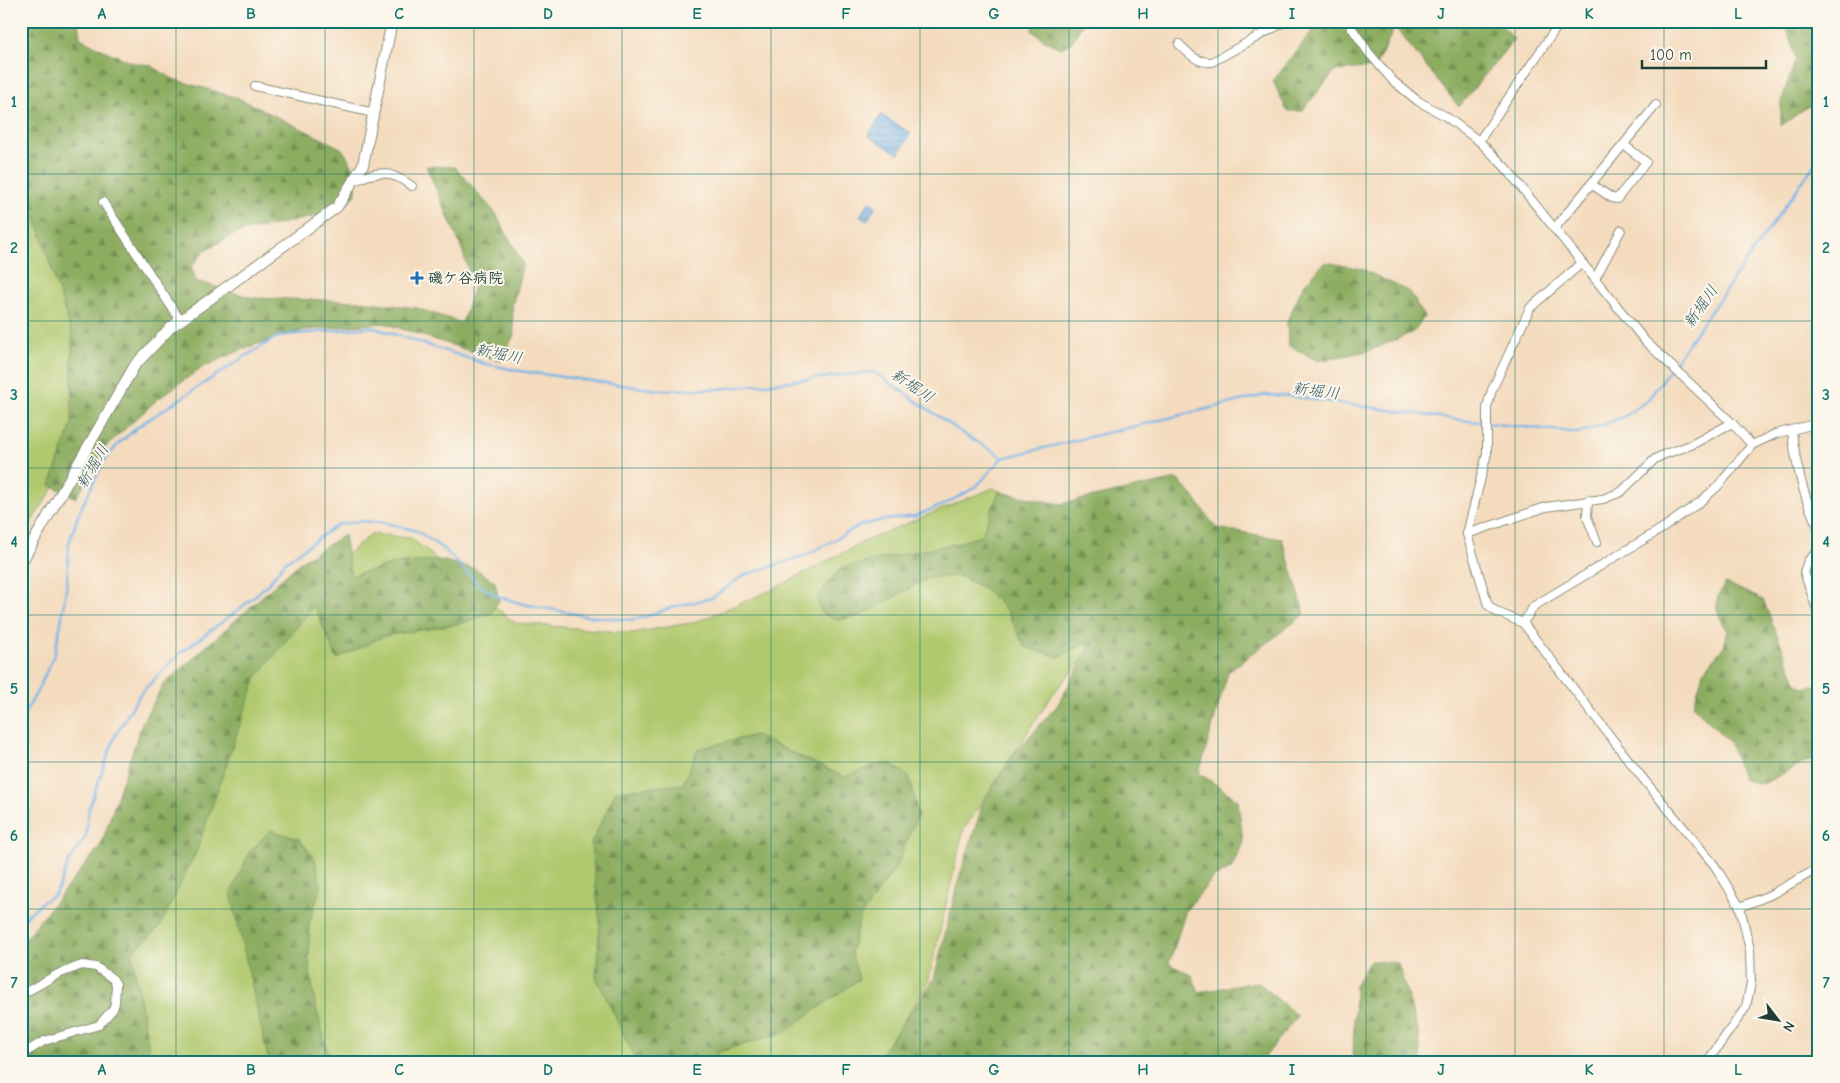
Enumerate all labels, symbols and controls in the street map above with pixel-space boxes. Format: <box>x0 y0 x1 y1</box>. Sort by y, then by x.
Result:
text: A <box>98 5 107 23</box>
text: B <box>246 5 256 23</box>
text: C <box>394 5 404 23</box>
text: D <box>543 5 553 23</box>
text: E <box>692 5 702 23</box>
text: F <box>841 5 851 23</box>
text: G <box>988 5 1000 23</box>
text: H <box>1137 5 1149 23</box>
text: I <box>1289 5 1295 23</box>
text: J <box>1437 5 1445 23</box>
text: K <box>1584 5 1594 23</box>
text: L <box>1734 5 1742 23</box>
scale bar <box>1642 38 1766 70</box>
text: 100 m <box>1650 46 1692 64</box>
text: 1 <box>11 93 17 111</box>
text: 1 <box>1823 93 1829 111</box>
text: 2 <box>10 239 18 257</box>
text: 2 <box>1822 239 1830 257</box>
place label: 磯ケ谷病院 <box>428 269 503 287</box>
marker: 磯ケ谷病院 <box>410 271 424 285</box>
water label: 新堀川 <box>1680 282 1722 331</box>
water label: 新堀川 <box>473 340 524 368</box>
water label: 新堀川 <box>888 365 937 407</box>
water label: 新堀川 <box>1291 379 1341 403</box>
text: 3 <box>10 386 18 404</box>
text: 3 <box>1822 386 1830 404</box>
water label: 新堀川 <box>73 441 113 492</box>
text: 4 <box>10 533 18 551</box>
text: 4 <box>1822 533 1830 551</box>
text: 5 <box>10 680 18 698</box>
text: 5 <box>1822 680 1830 698</box>
text: 6 <box>10 827 18 845</box>
text: 6 <box>1822 827 1830 845</box>
text: 7 <box>10 974 18 992</box>
text: 7 <box>1822 974 1830 992</box>
north arrow <box>1752 996 1802 1046</box>
text: N <box>1779 1018 1798 1035</box>
text: A <box>98 1061 107 1079</box>
text: B <box>246 1061 256 1079</box>
text: C <box>394 1061 404 1079</box>
text: D <box>543 1061 553 1079</box>
text: E <box>692 1061 702 1079</box>
text: F <box>841 1061 851 1079</box>
text: G <box>988 1061 1000 1079</box>
text: H <box>1137 1061 1149 1079</box>
text: I <box>1289 1061 1295 1079</box>
text: J <box>1437 1061 1445 1079</box>
text: K <box>1584 1061 1594 1079</box>
text: L <box>1734 1061 1742 1079</box>

